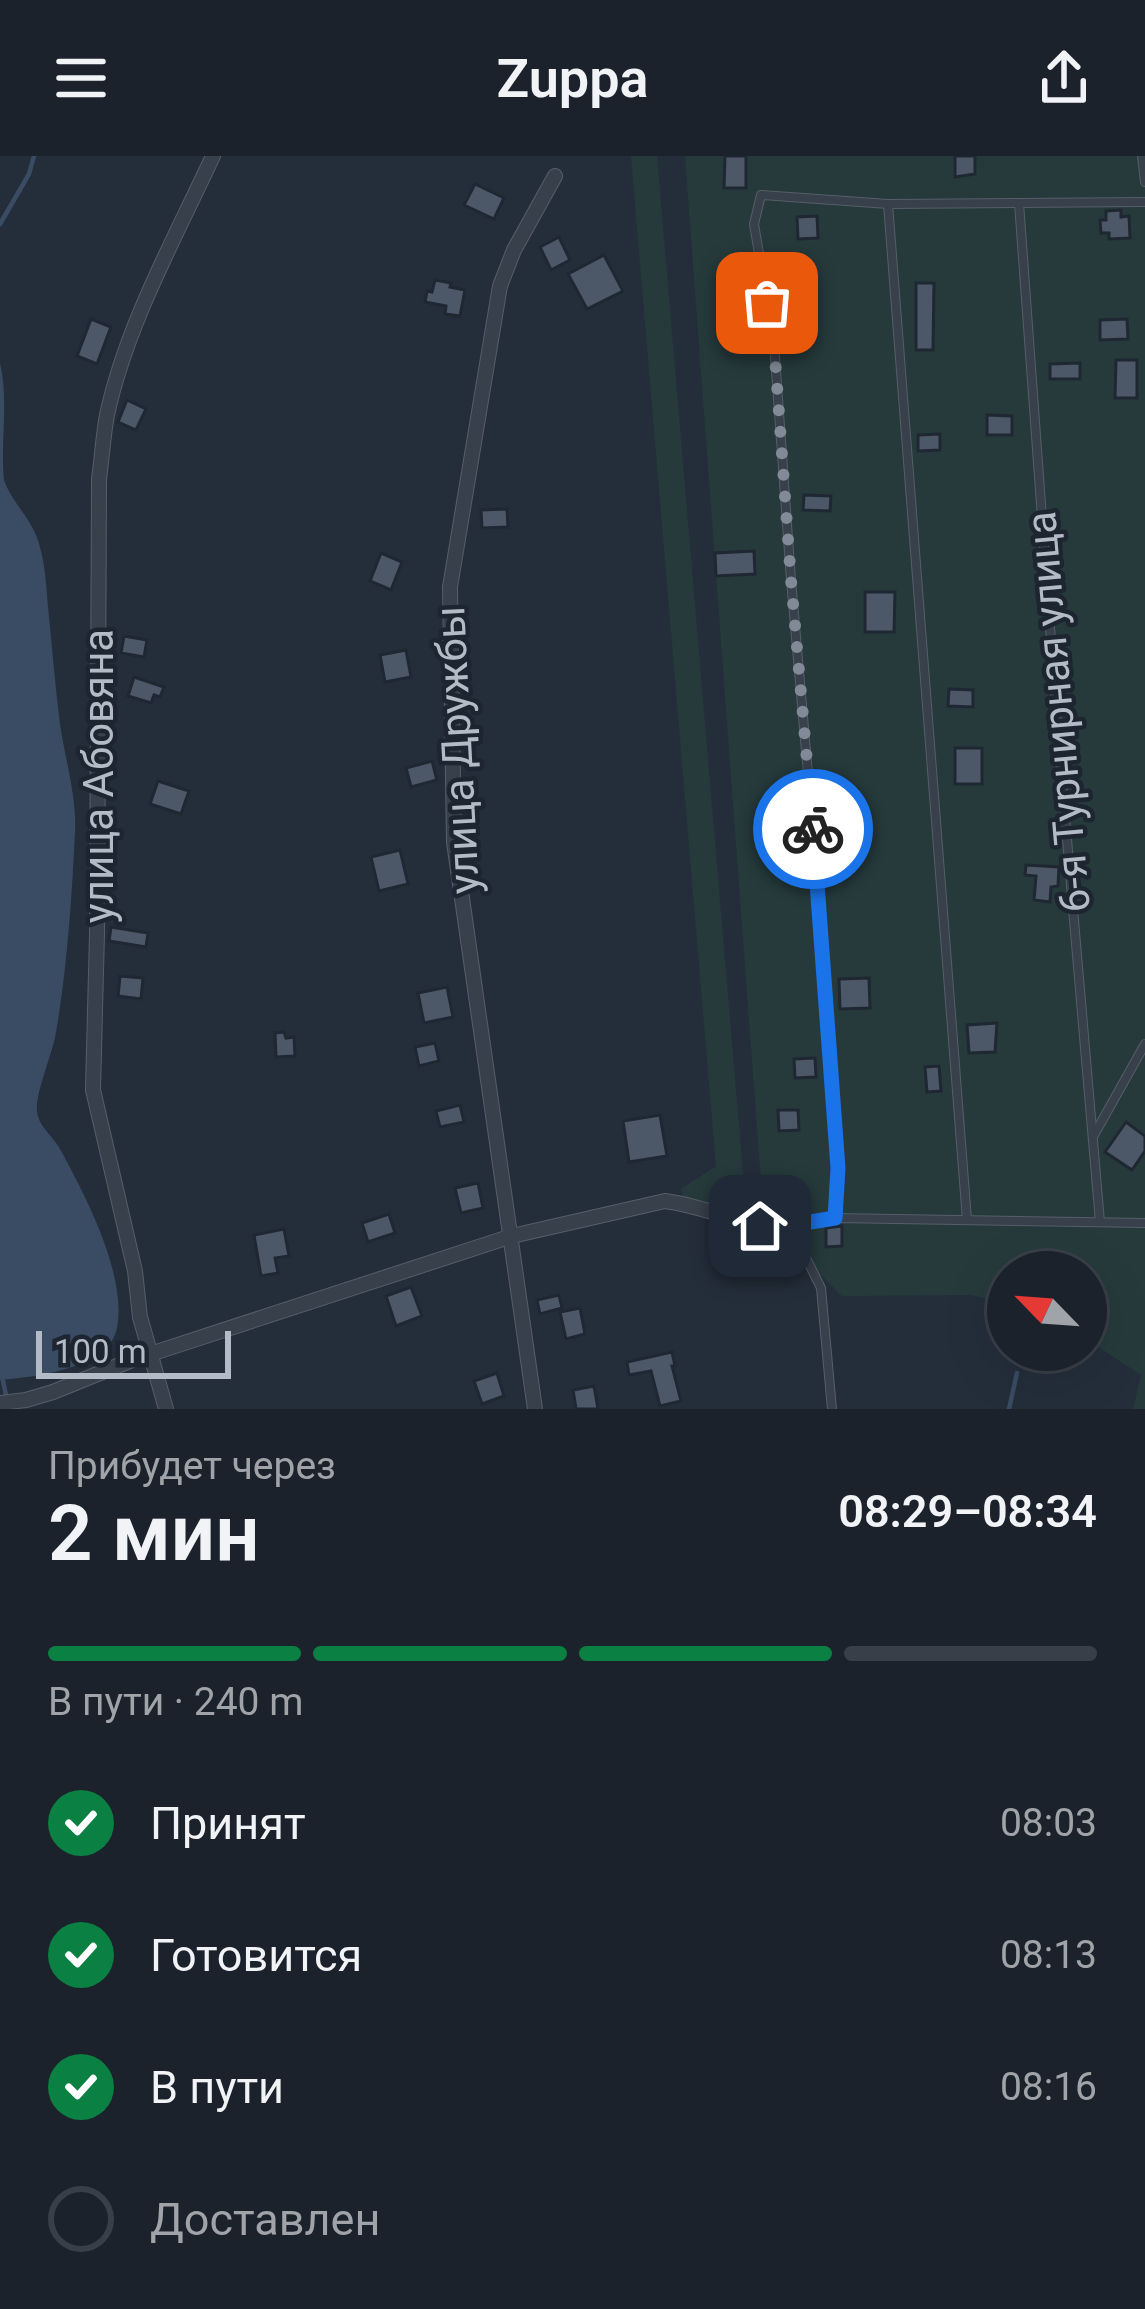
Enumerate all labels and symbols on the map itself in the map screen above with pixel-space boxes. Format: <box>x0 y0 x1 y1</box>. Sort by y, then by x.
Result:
pin <box>716 252 818 354</box>
street label: 6-я Турнирная улица <box>1016 509 1100 915</box>
street label: улица Дружбы <box>425 605 489 895</box>
street label: улица Абовяна <box>74 629 123 923</box>
courier <box>753 769 873 889</box>
pin <box>709 1175 811 1277</box>
north arrow <box>987 1251 1107 1371</box>
scale bar <box>36 1325 231 1378</box>

